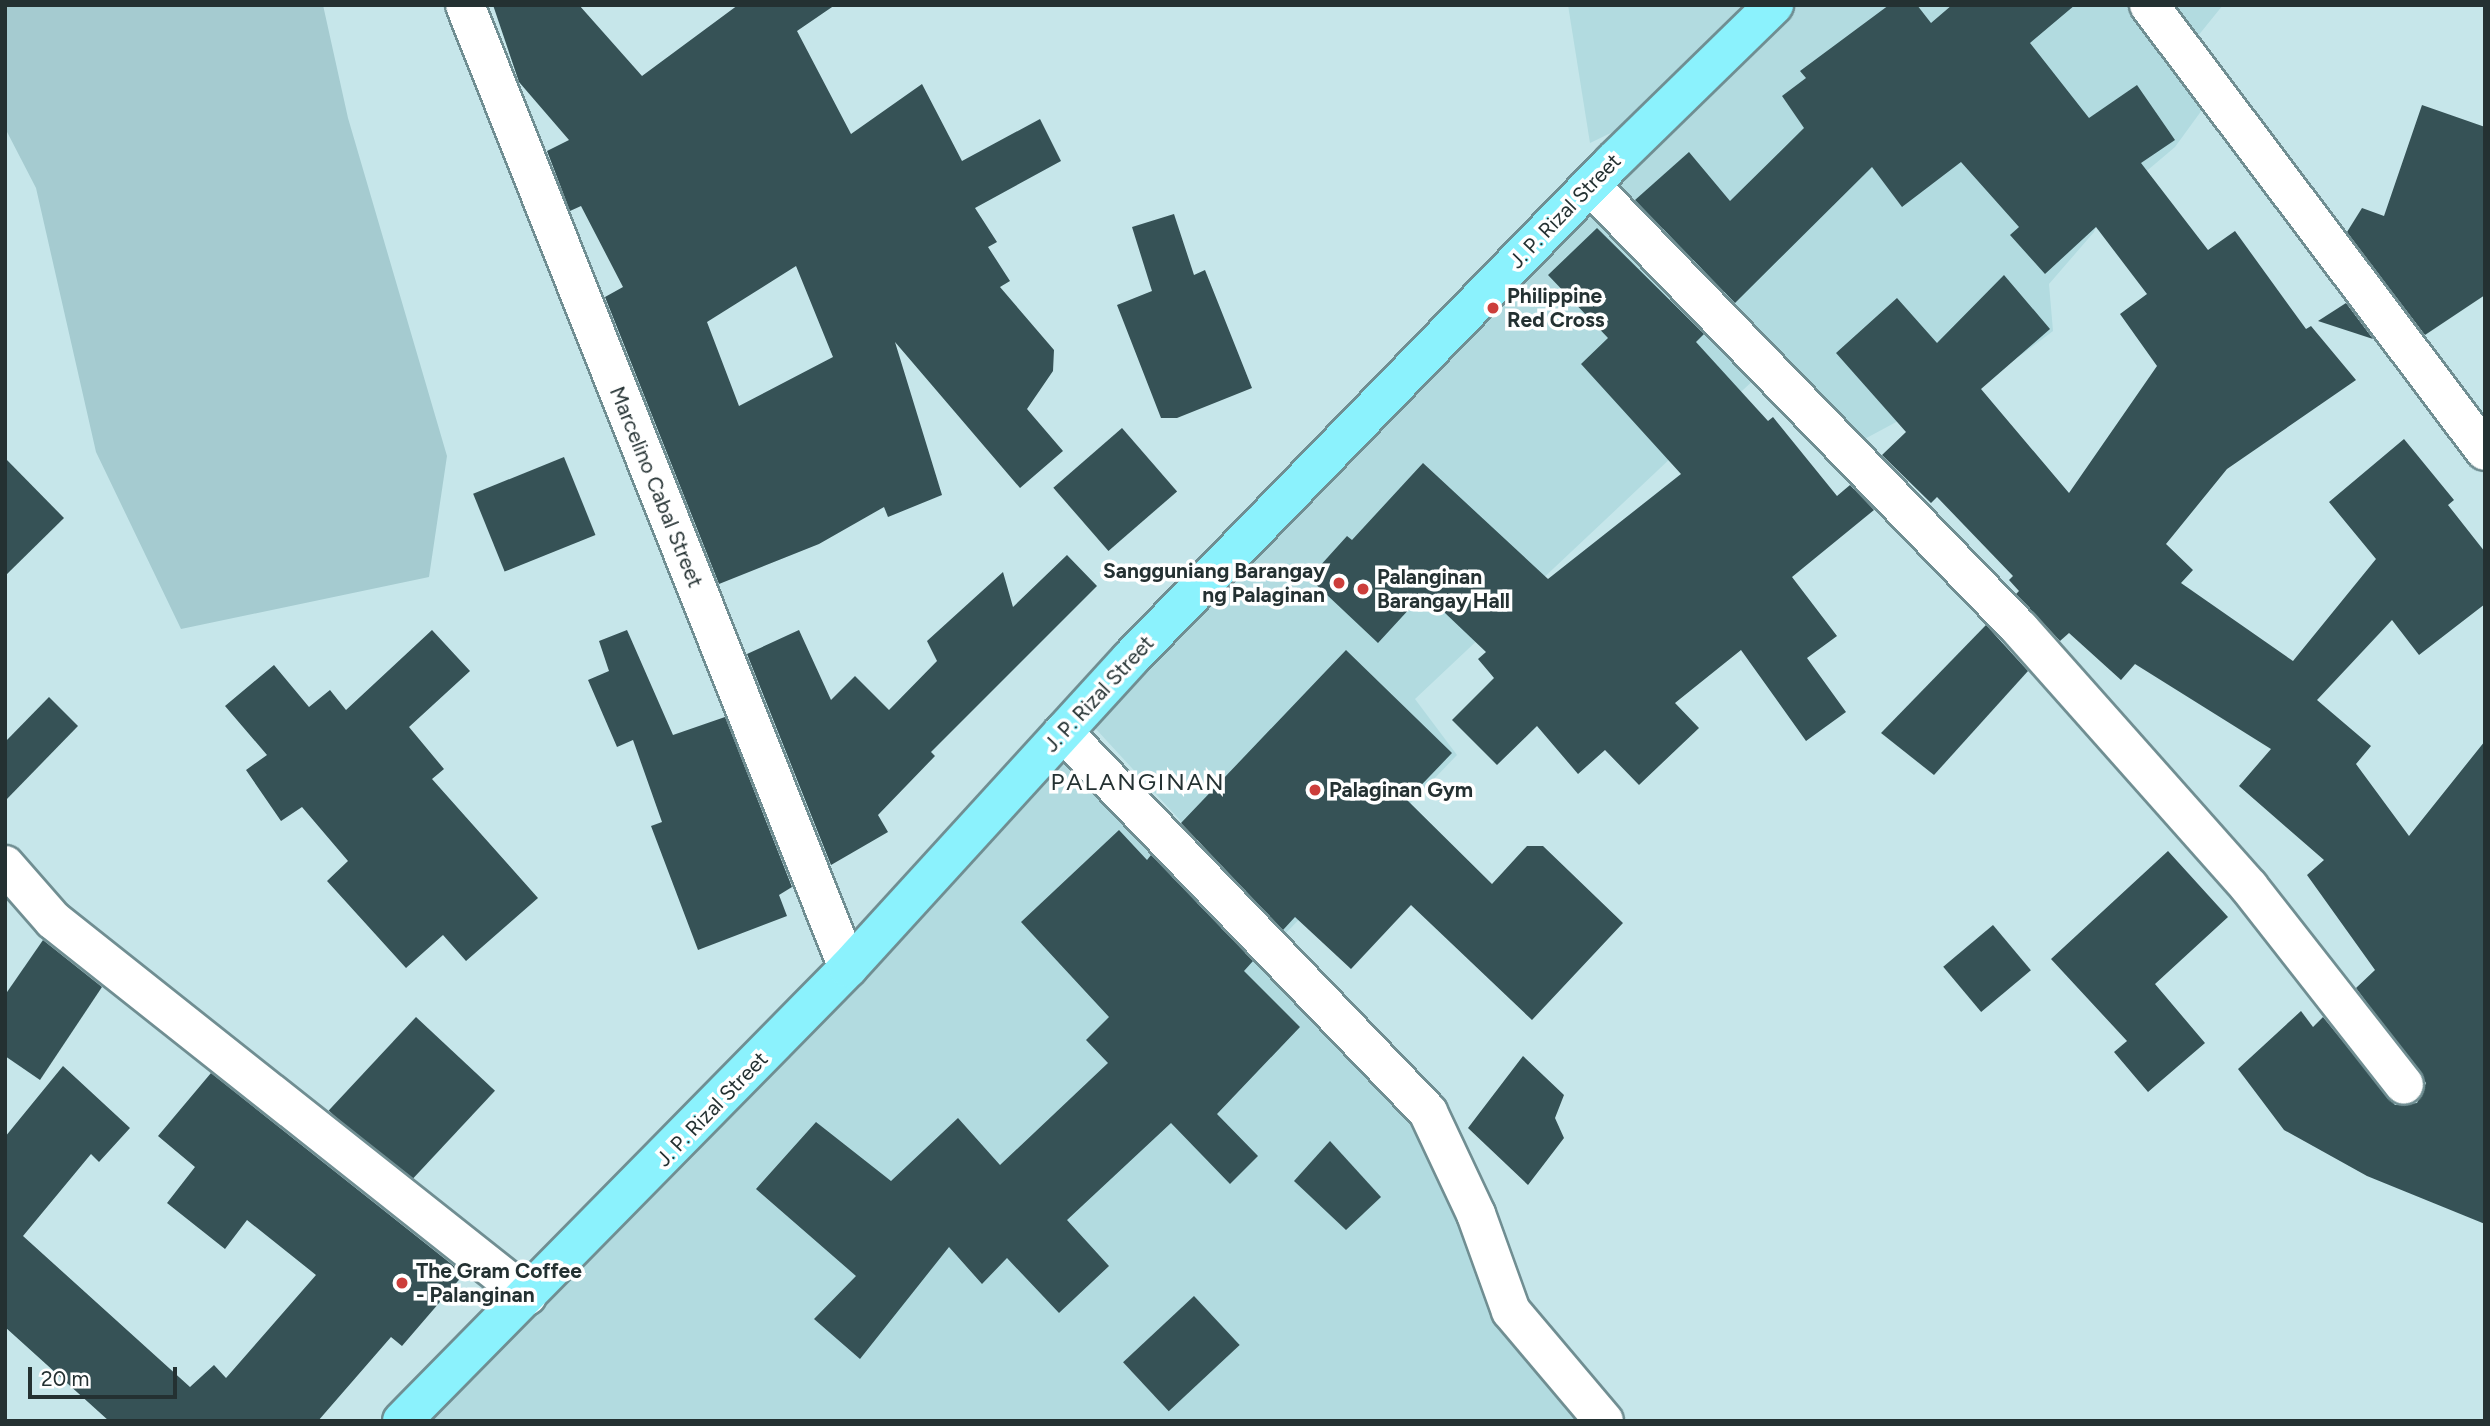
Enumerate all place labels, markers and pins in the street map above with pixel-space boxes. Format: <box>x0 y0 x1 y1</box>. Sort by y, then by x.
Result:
place label: Philippine Red Cross <box>1507 283 1605 333</box>
marker: Philippine Red Cross <box>1485 300 1501 316</box>
place label: Sangguniang Barangay ng Palaginan <box>1103 558 1325 608</box>
place label: Palanginan Barangay Hall <box>1377 564 1510 614</box>
marker: Sangguniang Barangay ng Palaginan <box>1331 575 1347 591</box>
marker: Palanginan Barangay Hall <box>1355 581 1371 597</box>
place label: Palaginan Gym <box>1329 777 1473 803</box>
marker: Palaginan Gym <box>1307 782 1323 798</box>
place label: The Gram Coffee - Palanginan <box>416 1258 582 1308</box>
marker: The Gram Coffee - Palanginan <box>394 1275 410 1291</box>

